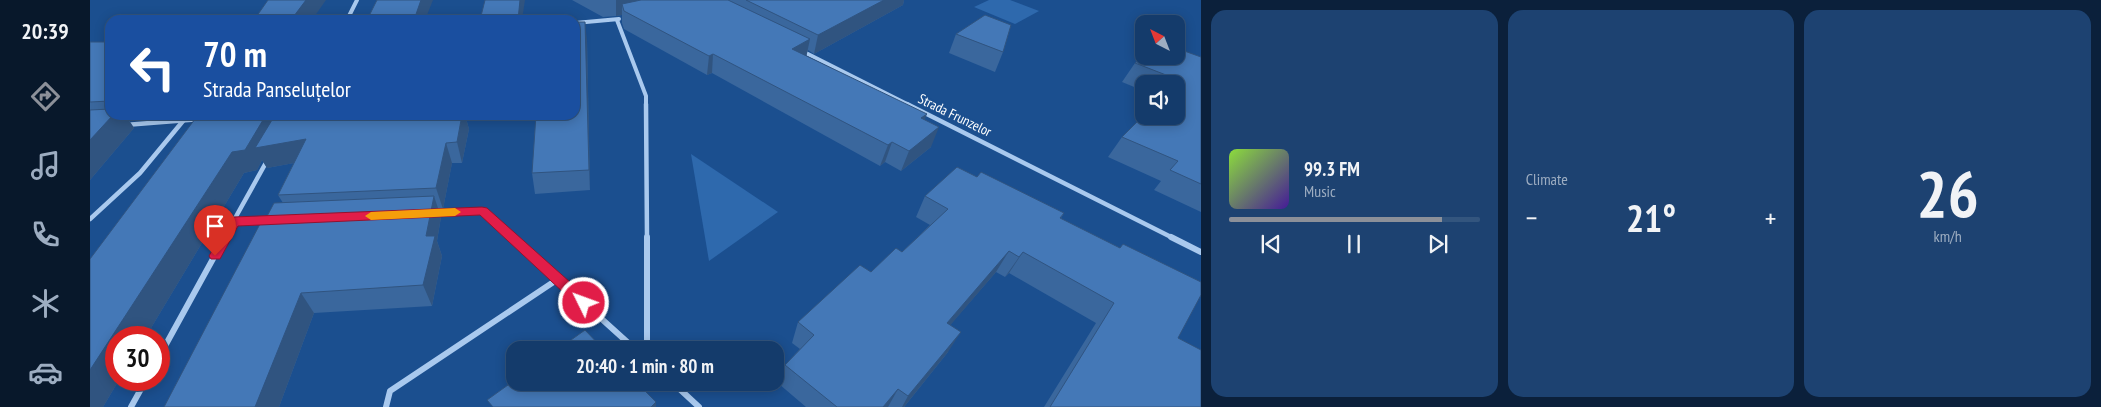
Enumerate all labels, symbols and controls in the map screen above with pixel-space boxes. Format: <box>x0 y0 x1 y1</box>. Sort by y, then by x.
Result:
north arrow <box>1135 15 1185 65</box>
map controls <box>1135 15 1185 125</box>
text: 20:39 <box>21 17 69 45</box>
text: 70 m <box>203 31 267 77</box>
icon: left <box>120 35 185 100</box>
text: Strada Panseluțelor <box>203 75 351 103</box>
button: sound <box>1135 75 1185 125</box>
icon: directions <box>28 79 63 114</box>
street label: Strada Frunzelor <box>915 89 995 141</box>
icon: music <box>28 148 63 183</box>
text: 26 <box>1917 151 1979 235</box>
text: 99.3 FM <box>1304 157 1360 181</box>
text: Climate <box>1526 169 1568 189</box>
text: Music <box>1304 181 1336 201</box>
text: 21° <box>1626 193 1676 242</box>
text: − <box>1526 199 1537 236</box>
text: + <box>1765 199 1776 236</box>
pin <box>194 205 236 256</box>
icon: arrive <box>201 212 229 240</box>
icon: phone <box>28 217 63 252</box>
text: km/h <box>1933 226 1962 246</box>
icon: previous <box>1257 230 1285 258</box>
icon: pause <box>1340 230 1368 258</box>
icon: next <box>1424 230 1452 258</box>
position arrow <box>557 276 609 328</box>
icon: climate <box>28 286 63 321</box>
speed limit sign: 30 <box>105 326 170 391</box>
text: 20:40 · 1 min · 80 m <box>576 354 714 378</box>
icon: car <box>28 355 63 390</box>

